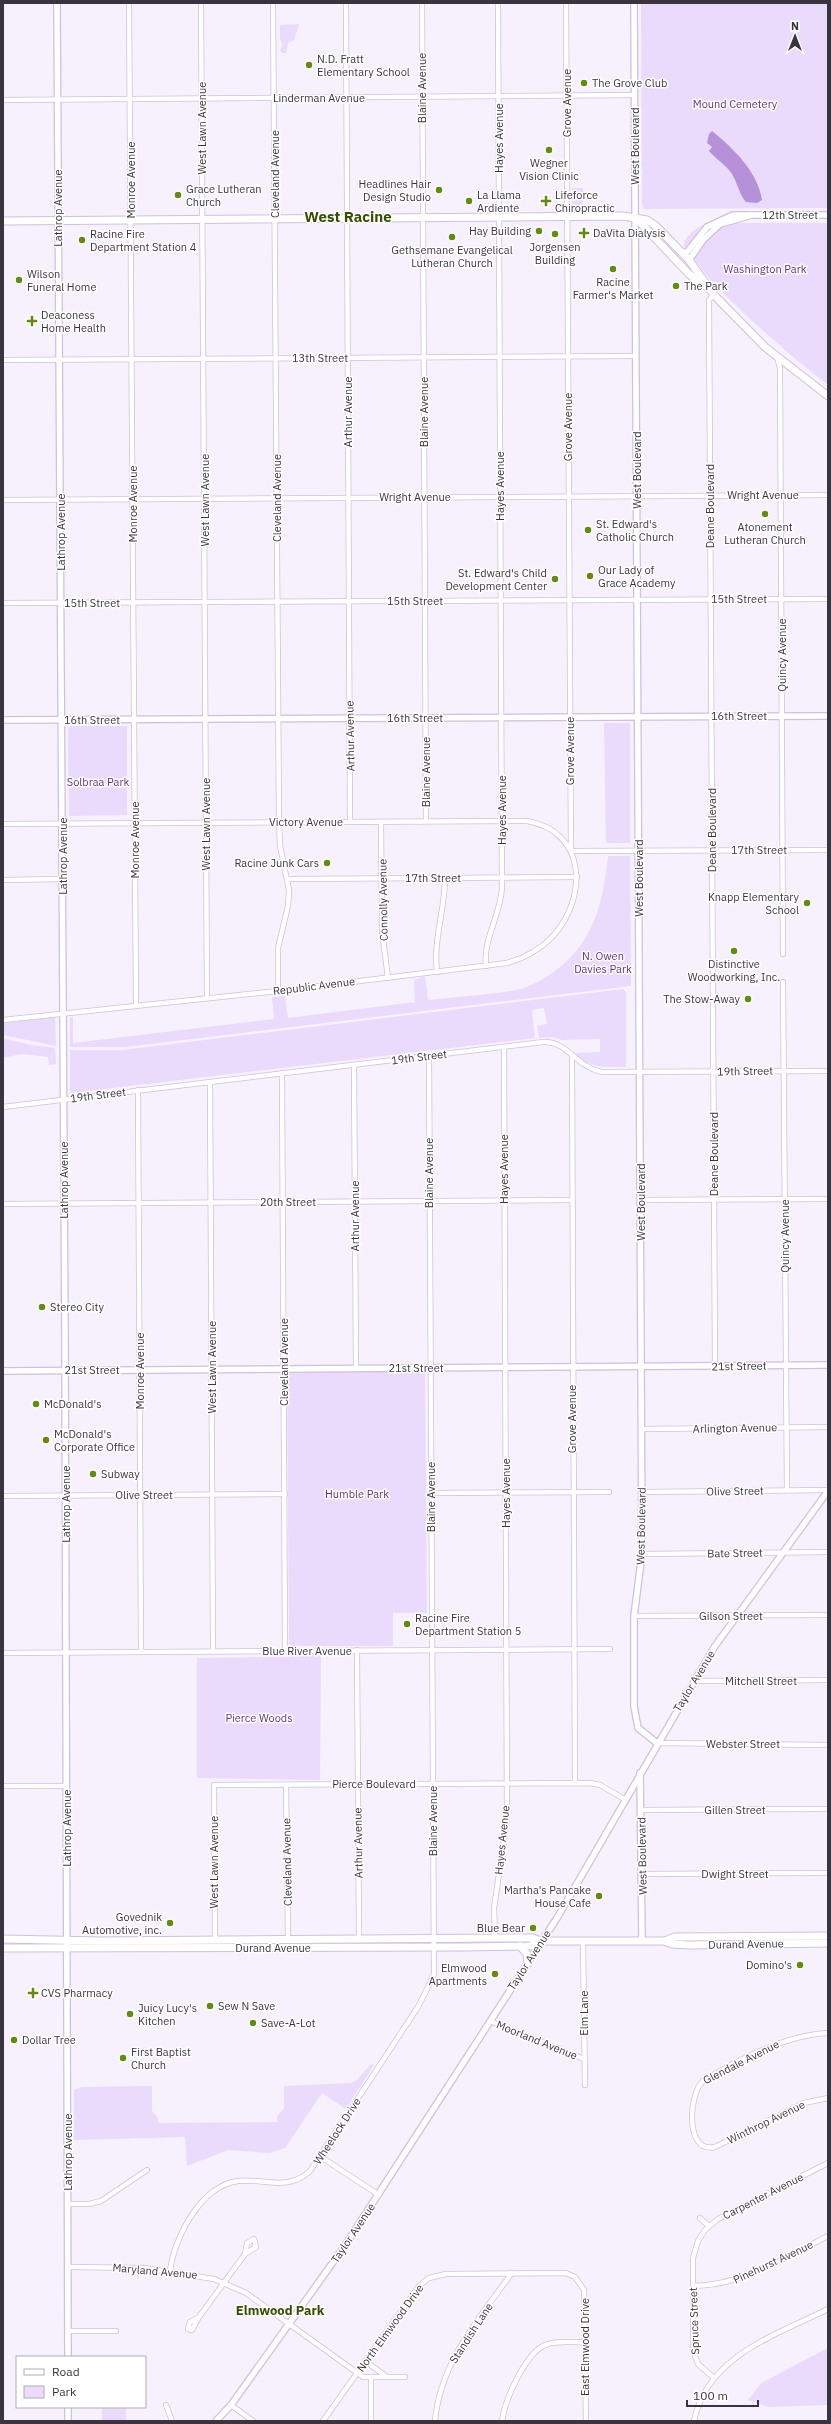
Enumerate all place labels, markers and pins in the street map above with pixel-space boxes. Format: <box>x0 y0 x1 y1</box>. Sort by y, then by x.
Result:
place label: N.D. Fratt Elementary School <box>317 52 410 79</box>
marker: N.D. Fratt Elementary School <box>304 60 314 70</box>
place label: The Grove Club <box>592 76 667 90</box>
marker: The Grove Club <box>579 78 589 88</box>
marker: Wegner Vision Clinic <box>544 145 554 155</box>
place label: Wegner Vision Clinic <box>519 156 579 183</box>
place label: Headlines Hair Design Studio <box>359 177 431 204</box>
place label: Grace Lutheran Church <box>186 182 262 209</box>
marker: Headlines Hair Design Studio <box>434 185 444 195</box>
place label: La Llama Ardiente <box>477 188 521 215</box>
place label: Lifeforce Chiropractic <box>555 188 615 215</box>
marker: Grace Lutheran Church <box>173 190 183 200</box>
marker: Lifeforce Chiropractic <box>540 195 552 207</box>
marker: La Llama Ardiente <box>464 196 474 206</box>
place label: Hay Building <box>469 224 531 238</box>
marker: Hay Building <box>534 226 544 236</box>
place label: DaVita Dialysis <box>593 226 666 240</box>
place label: Racine Fire Department Station 4 <box>90 227 197 254</box>
marker: DaVita Dialysis <box>578 227 590 239</box>
marker: Jorgensen Building <box>550 229 560 239</box>
marker: Gethsemane Evangelical Lutheran Church <box>447 232 457 242</box>
marker: Racine Fire Department Station 4 <box>77 235 87 245</box>
place label: Jorgensen Building <box>529 240 581 267</box>
place label: Gethsemane Evangelical Lutheran Church <box>391 243 513 270</box>
marker: Racine Farmer's Market <box>608 264 618 274</box>
place label: Wilson Funeral Home <box>27 267 96 294</box>
marker: Wilson Funeral Home <box>14 275 24 285</box>
place label: Racine Farmer's Market <box>573 275 653 302</box>
place label: The Park <box>684 279 728 293</box>
marker: The Park <box>671 281 681 291</box>
place label: Deaconess Home Health <box>41 308 106 335</box>
marker: Deaconess Home Health <box>26 315 38 327</box>
marker: Atonement Lutheran Church <box>760 509 770 519</box>
place label: St. Edward's Catholic Church <box>596 517 674 544</box>
place label: Atonement Lutheran Church <box>724 520 806 547</box>
marker: St. Edward's Catholic Church <box>583 525 593 535</box>
place label: Our Lady of Grace Academy <box>598 563 676 590</box>
place label: St. Edward's Child Development Center <box>445 566 547 593</box>
marker: Our Lady of Grace Academy <box>585 571 595 581</box>
marker: St. Edward's Child Development Center <box>550 574 560 584</box>
place label: Racine Junk Cars <box>234 856 319 870</box>
marker: Racine Junk Cars <box>322 858 332 868</box>
place label: Knapp Elementary School <box>708 890 800 917</box>
marker: Knapp Elementary School <box>802 898 812 908</box>
marker: Distinctive Woodworking, Inc. <box>729 946 739 956</box>
place label: Distinctive Woodworking, Inc. <box>688 957 780 984</box>
place label: The Stow-Away <box>663 992 740 1006</box>
marker: The Stow-Away <box>743 994 753 1004</box>
place label: Stereo City <box>50 1300 104 1314</box>
marker: Stereo City <box>37 1302 47 1312</box>
place label: McDonald's <box>44 1397 102 1411</box>
marker: McDonald's <box>31 1399 41 1409</box>
place label: McDonald's Corporate Office <box>54 1427 135 1454</box>
marker: McDonald's Corporate Office <box>41 1435 51 1445</box>
place label: Subway <box>101 1467 140 1481</box>
marker: Subway <box>88 1469 98 1479</box>
place label: Racine Fire Department Station 5 <box>415 1611 521 1638</box>
marker: Racine Fire Department Station 5 <box>402 1619 412 1629</box>
place label: Martha's Pancake House Cafe <box>504 1883 591 1910</box>
marker: Martha's Pancake House Cafe <box>594 1891 604 1901</box>
place label: Govednik Automotive, inc. <box>82 1910 162 1937</box>
marker: Govednik Automotive, inc. <box>165 1918 175 1928</box>
place label: Blue Bear <box>477 1921 525 1935</box>
marker: Blue Bear <box>528 1923 538 1933</box>
place label: Domino's <box>746 1958 792 1972</box>
marker: Domino's <box>795 1960 805 1970</box>
place label: Elmwood Apartments <box>429 1961 487 1988</box>
marker: Elmwood Apartments <box>490 1969 500 1979</box>
place label: CVS Pharmacy <box>41 1986 113 2000</box>
marker: CVS Pharmacy <box>28 1988 38 1998</box>
place label: Sew N Save <box>218 1999 275 2013</box>
place label: Juicy Lucy's Kitchen <box>138 2001 197 2028</box>
marker: Sew N Save <box>205 2001 215 2011</box>
marker: Juicy Lucy's Kitchen <box>125 2009 135 2019</box>
place label: Save-A-Lot <box>261 2016 316 2030</box>
marker: Save-A-Lot <box>248 2018 258 2028</box>
place label: Dollar Tree <box>22 2033 76 2047</box>
marker: Dollar Tree <box>9 2035 19 2045</box>
place label: First Baptist Church <box>131 2045 191 2072</box>
marker: First Baptist Church <box>118 2053 128 2063</box>

